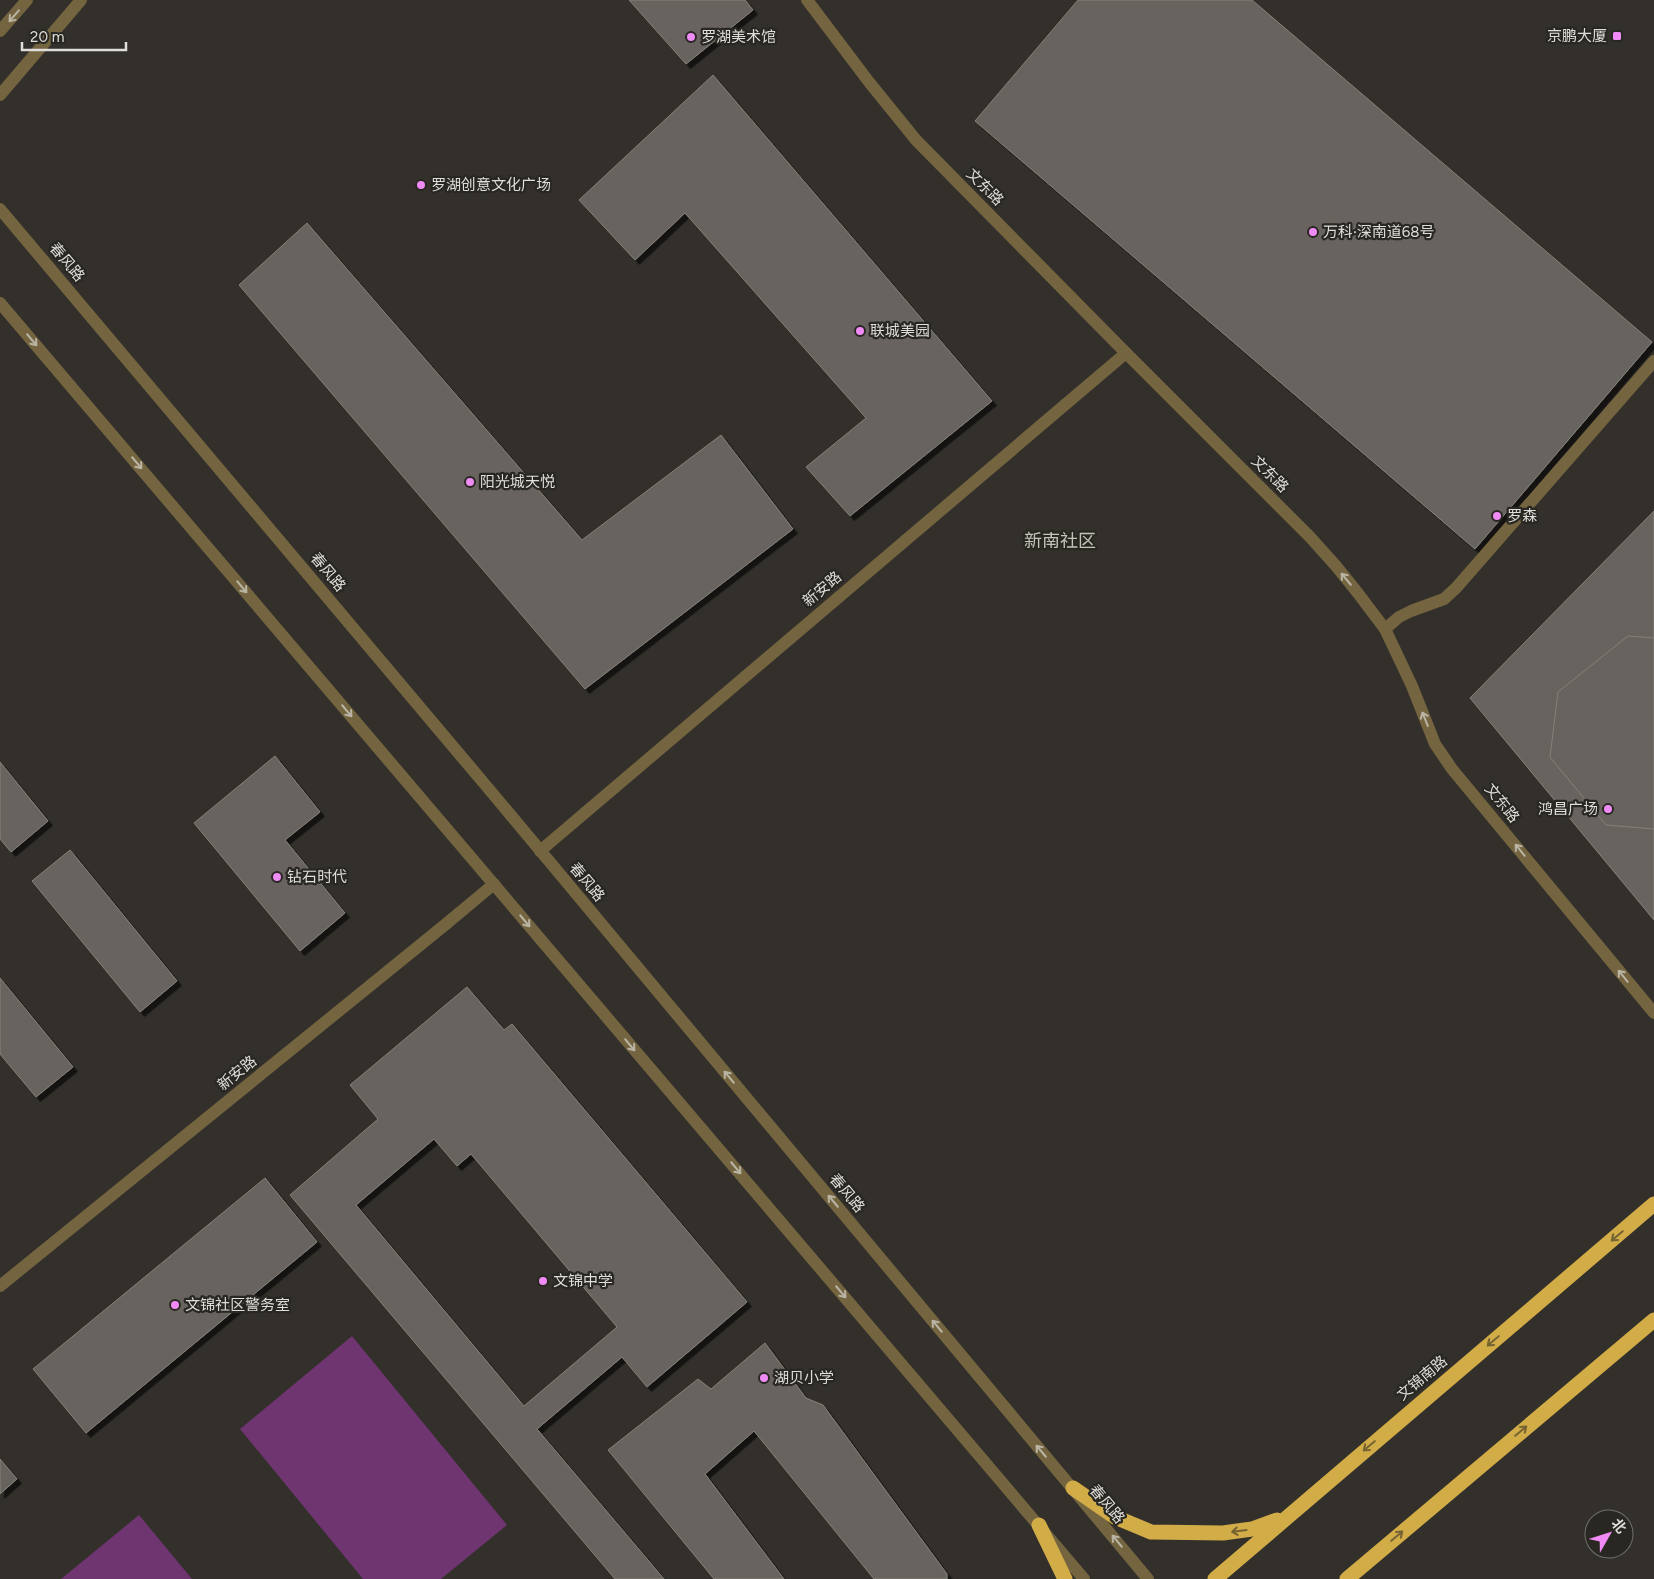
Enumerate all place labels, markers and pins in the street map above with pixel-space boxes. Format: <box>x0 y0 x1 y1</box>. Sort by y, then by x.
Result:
place label: 京鹏大厦 <box>1547 27 1607 45</box>
place label: 罗湖美术馆 <box>701 28 776 46</box>
marker: 京鹏大厦 <box>1611 30 1623 42</box>
marker: 罗湖美术馆 <box>685 31 697 43</box>
place label: 罗湖创意文化广场 <box>431 176 551 194</box>
marker: 罗湖创意文化广场 <box>415 179 427 191</box>
place label: 万科·深南道68号 <box>1323 223 1435 241</box>
marker: 万科·深南道68号 <box>1307 226 1319 238</box>
place label: 联城美园 <box>870 322 930 340</box>
marker: 联城美园 <box>854 325 866 337</box>
place label: 阳光城天悦 <box>480 473 555 491</box>
marker: 阳光城天悦 <box>464 476 476 488</box>
place label: 罗森 <box>1507 507 1537 525</box>
marker: 罗森 <box>1491 510 1503 522</box>
place label: 鸿昌广场 <box>1538 800 1598 818</box>
marker: 鸿昌广场 <box>1602 803 1614 815</box>
place label: 钻石时代 <box>287 868 347 886</box>
marker: 钻石时代 <box>271 871 283 883</box>
place label: 文锦中学 <box>553 1272 613 1290</box>
marker: 文锦中学 <box>537 1275 549 1287</box>
place label: 文锦社区警务室 <box>185 1296 290 1314</box>
marker: 文锦社区警务室 <box>169 1299 181 1311</box>
place label: 湖贝小学 <box>774 1369 834 1387</box>
marker: 湖贝小学 <box>758 1372 770 1384</box>

